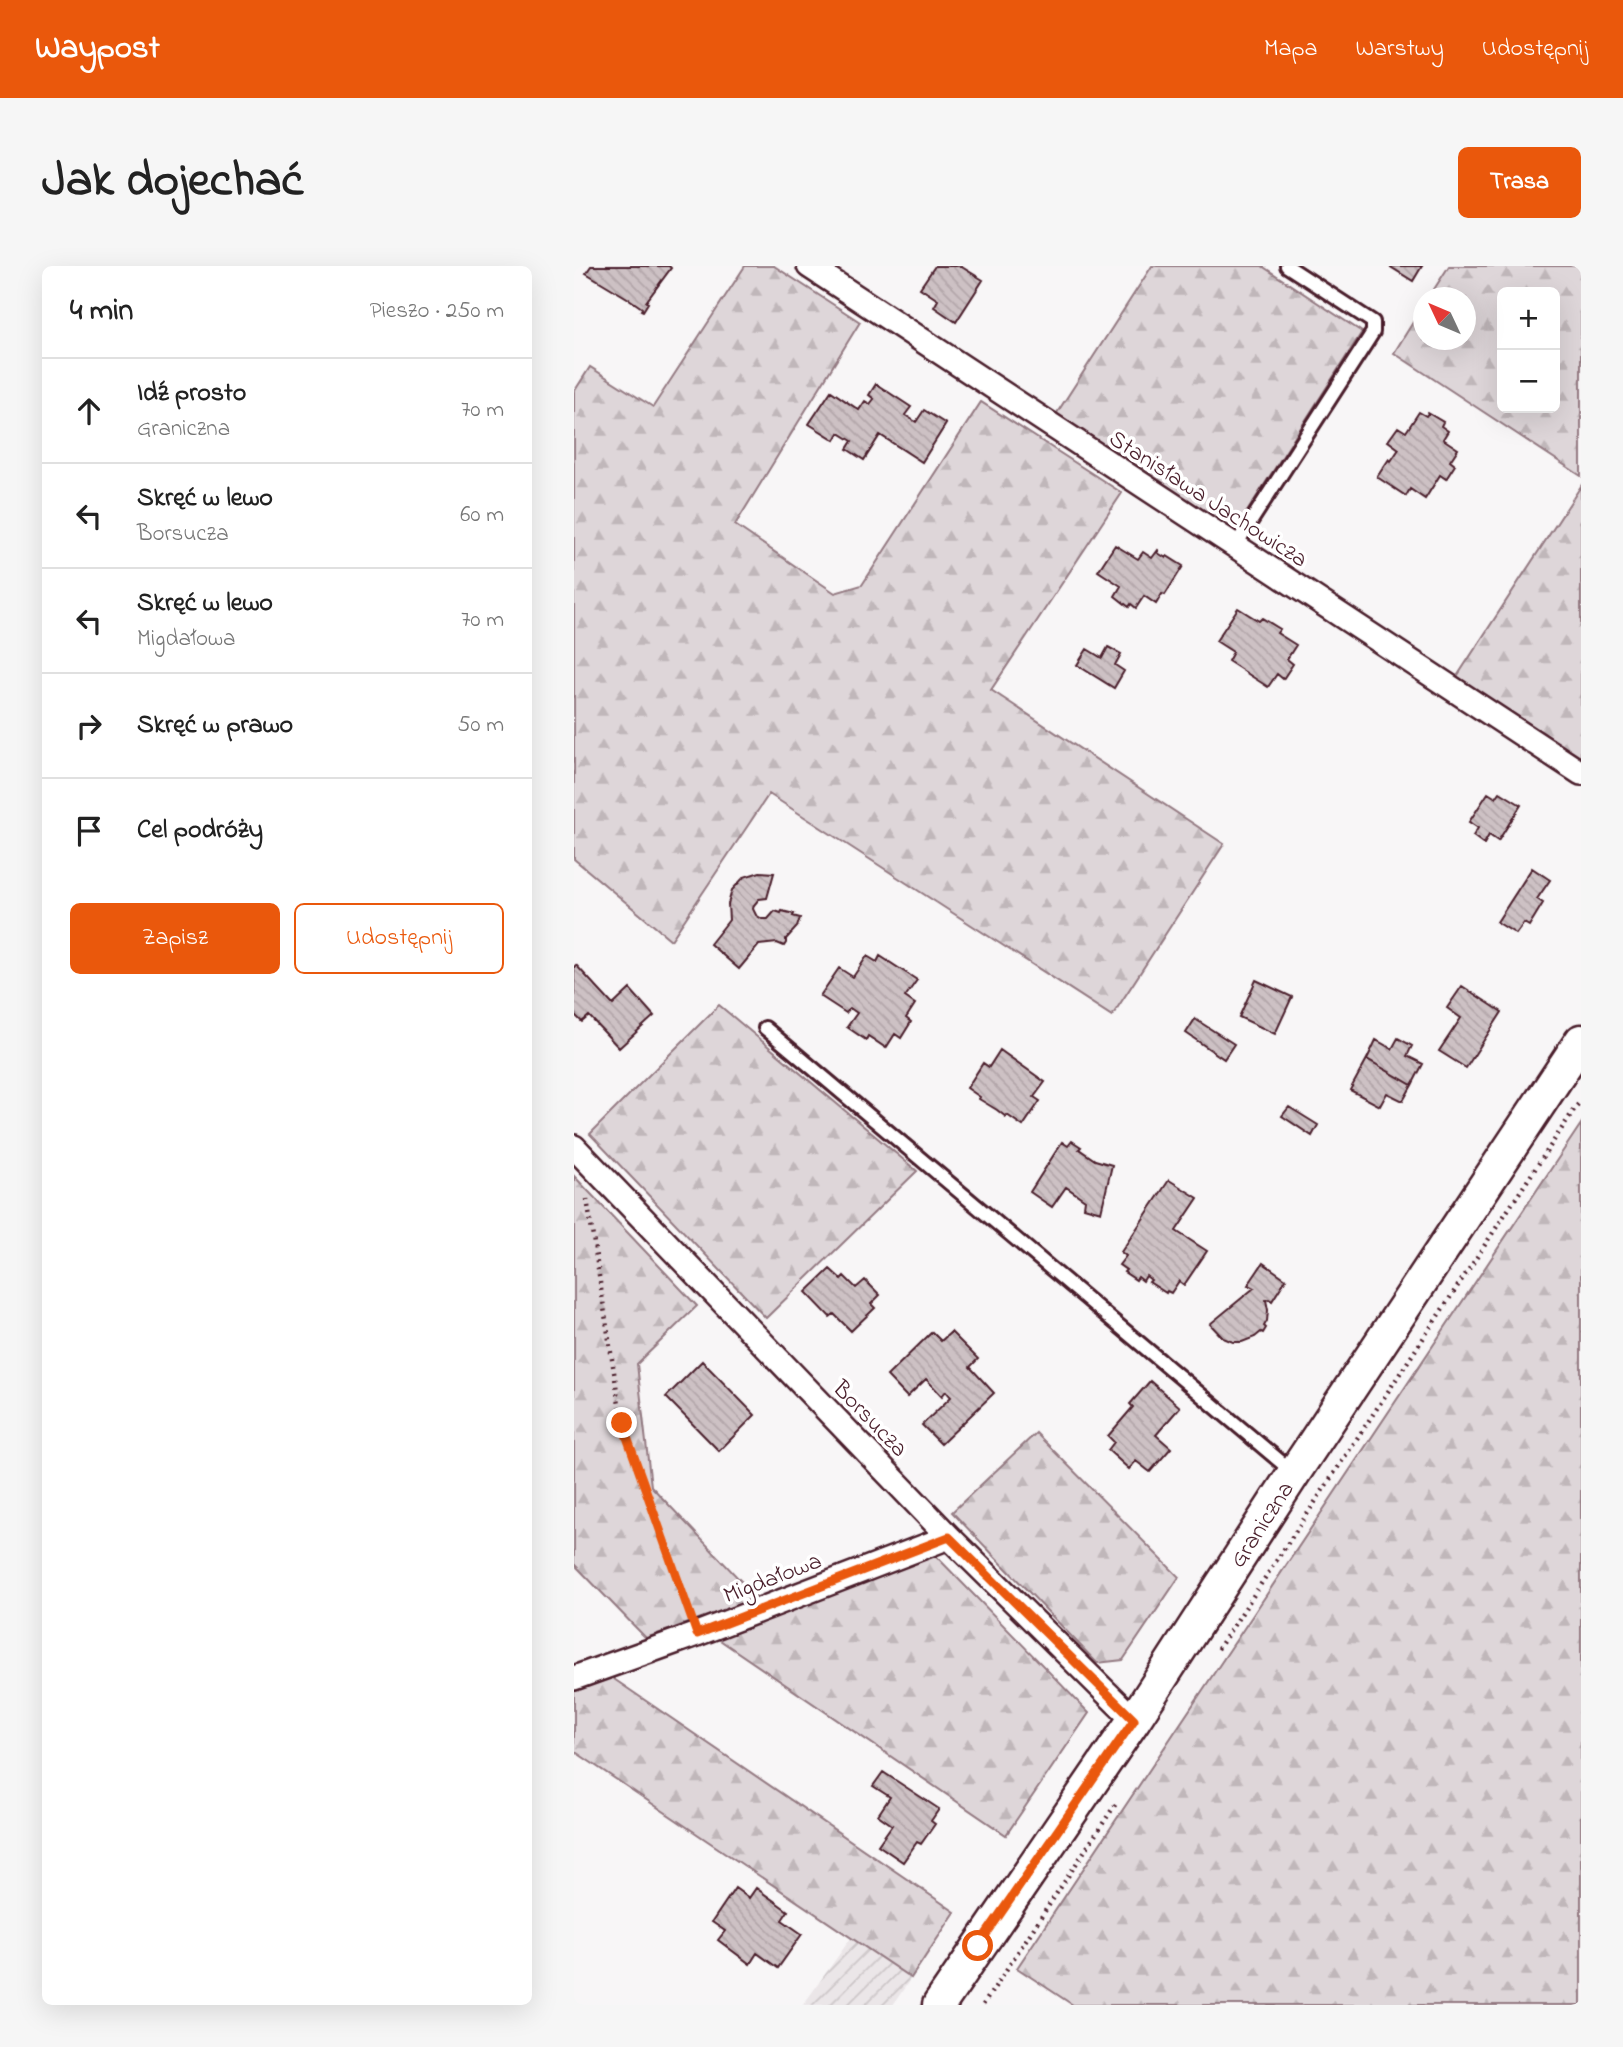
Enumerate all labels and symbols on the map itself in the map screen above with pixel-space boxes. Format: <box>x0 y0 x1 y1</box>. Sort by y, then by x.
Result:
north arrow <box>1413 287 1476 350</box>
street label: Stanisława Jachowicza <box>1101 423 1314 578</box>
street label: Borsucza <box>823 1372 915 1466</box>
route end <box>606 1407 637 1438</box>
street label: Graniczna <box>1222 1475 1304 1576</box>
street label: Migdałowa <box>719 1545 827 1614</box>
route start <box>962 1930 993 1961</box>

